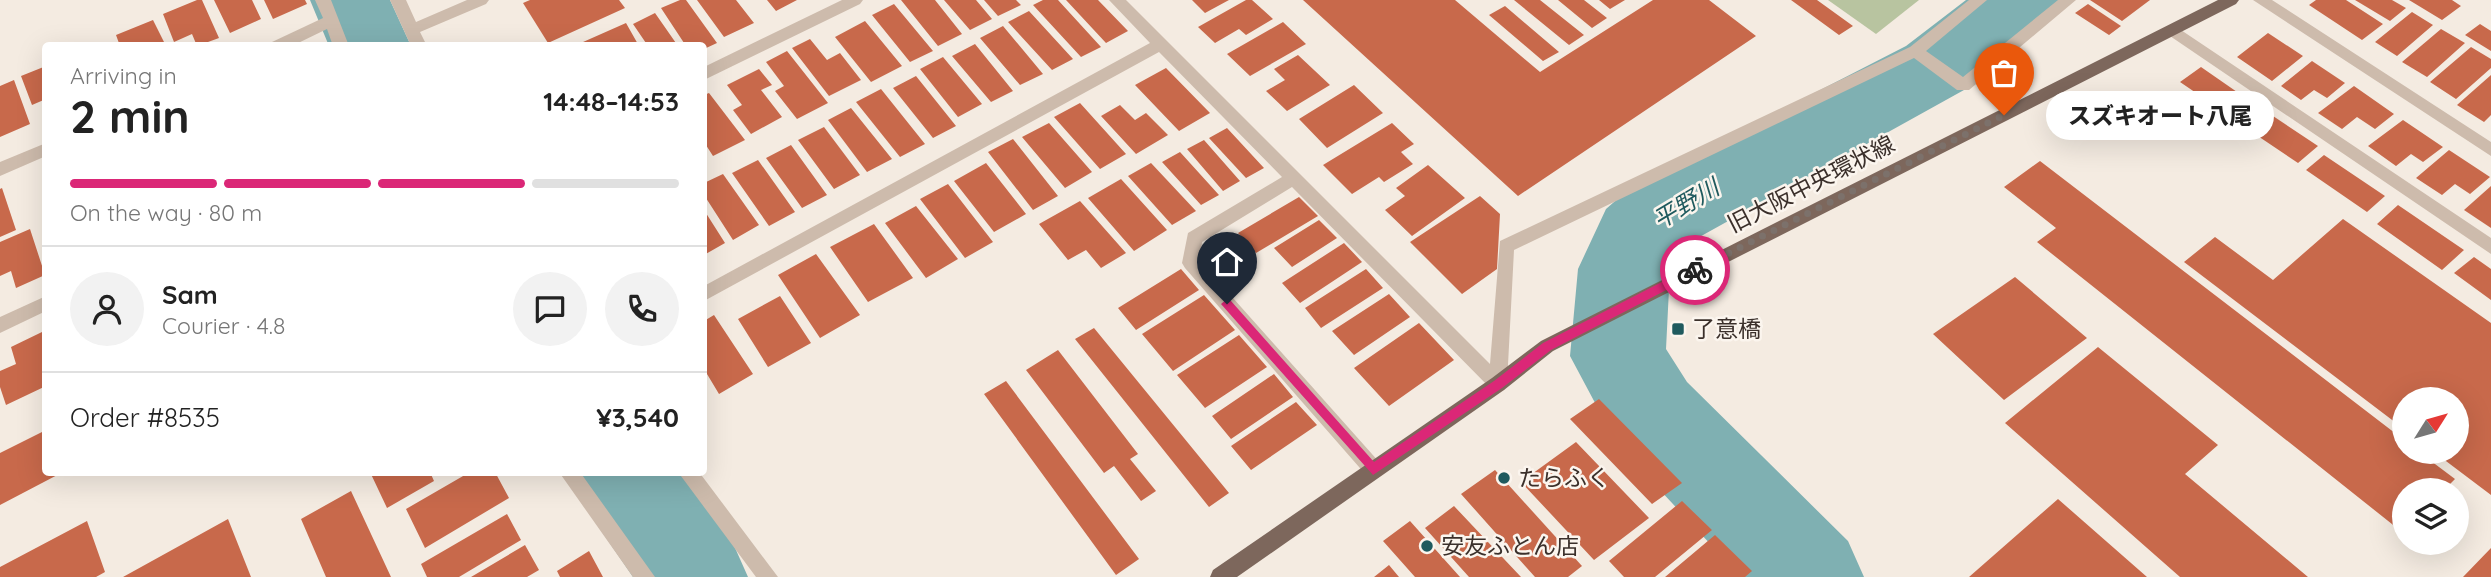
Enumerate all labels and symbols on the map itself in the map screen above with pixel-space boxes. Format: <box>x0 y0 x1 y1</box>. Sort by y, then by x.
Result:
pin <box>1974 43 2034 115</box>
callout: スズキオート八尾 <box>2046 90 2274 140</box>
street label: 旧大阪中央環状線 <box>1722 129 1899 238</box>
water label: 平野川 <box>1647 170 1727 235</box>
pin <box>1197 232 1257 304</box>
courier <box>1660 235 1730 305</box>
place label: 了意橋 <box>1692 314 1761 343</box>
marker: 了意橋 <box>1670 321 1686 337</box>
north arrow <box>2392 387 2469 464</box>
place label: たらふく <box>1518 463 1610 492</box>
marker: たらふく <box>1496 470 1512 486</box>
place label: 安友ふとん店 <box>1441 531 1579 560</box>
marker: 安友ふとん店 <box>1419 538 1435 554</box>

